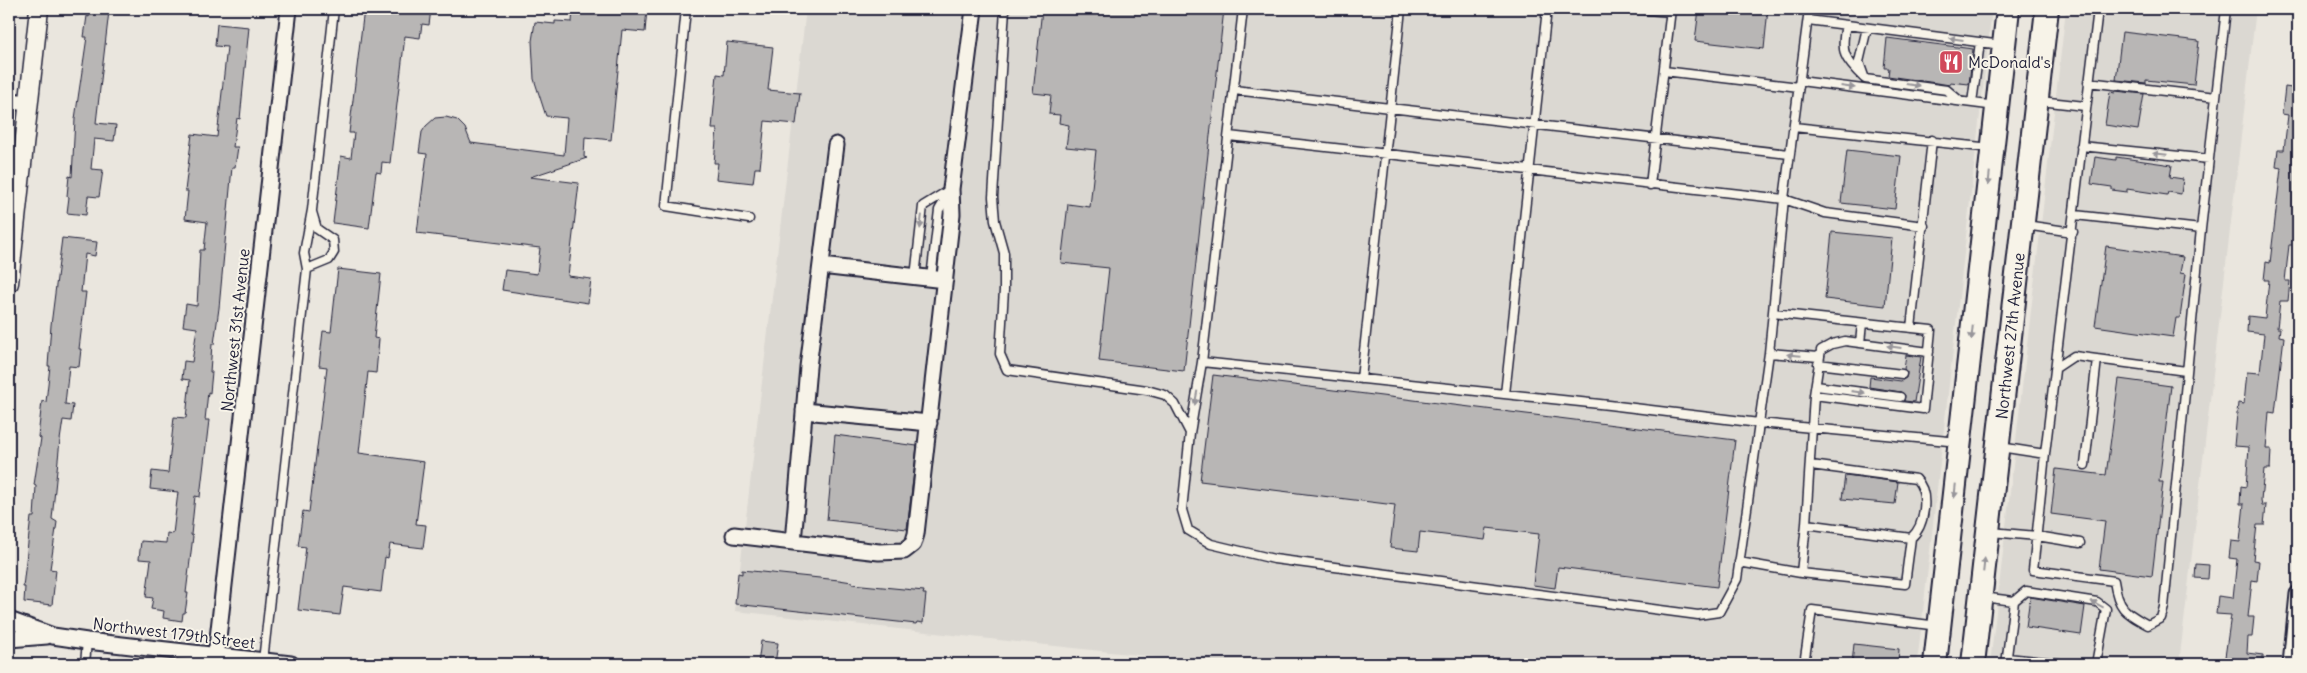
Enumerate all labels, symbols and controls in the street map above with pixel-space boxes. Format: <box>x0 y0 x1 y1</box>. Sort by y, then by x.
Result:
one-way arrow <box>1947 35 1963 43</box>
restaurant icon: McDonald's <box>1938 49 1964 75</box>
place label: McDonald's <box>1968 52 2051 72</box>
one-way arrow <box>1905 82 1921 90</box>
one-way arrow <box>1840 83 1856 91</box>
one-way arrow <box>2152 150 2168 158</box>
one-way arrow <box>1985 171 1993 187</box>
one-way arrow <box>917 214 925 230</box>
street label: Northwest 31st Avenue <box>216 247 254 413</box>
street label: Northwest 27th Avenue <box>1991 252 2029 420</box>
one-way arrow <box>1968 325 1976 341</box>
one-way arrow <box>1886 343 1902 351</box>
one-way arrow <box>1786 351 1802 359</box>
one-way arrow <box>1850 388 1866 396</box>
one-way arrow <box>1192 390 1200 406</box>
one-way arrow <box>1951 483 1959 499</box>
one-way arrow <box>1980 556 1988 572</box>
one-way arrow <box>2089 600 2104 608</box>
street label: Northwest 179th Street <box>92 613 257 653</box>

